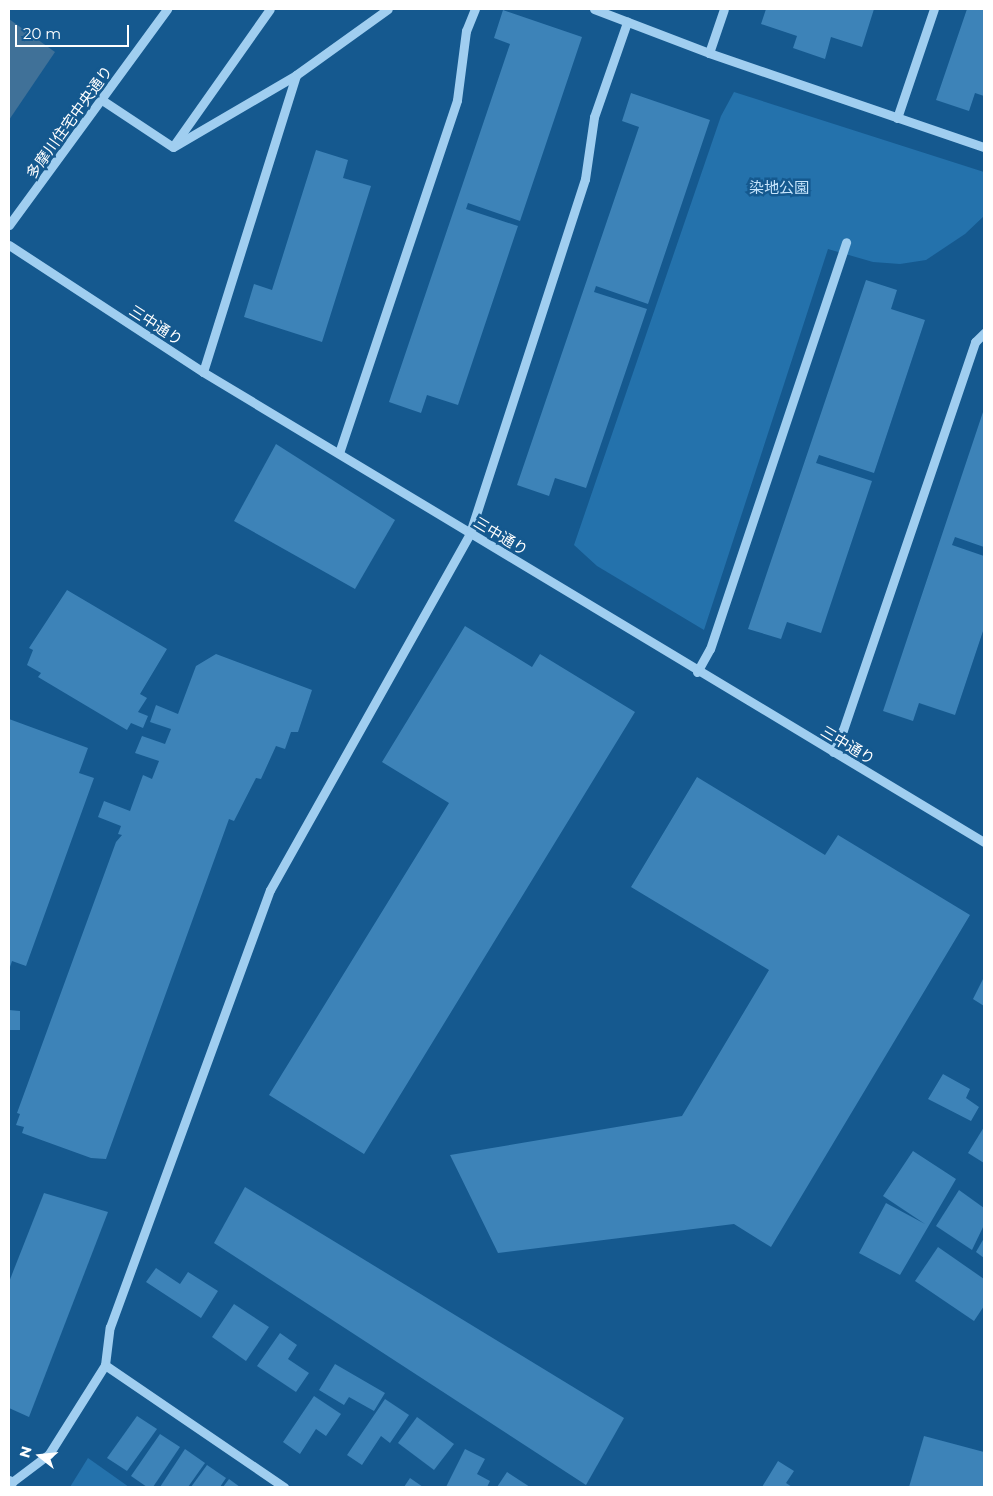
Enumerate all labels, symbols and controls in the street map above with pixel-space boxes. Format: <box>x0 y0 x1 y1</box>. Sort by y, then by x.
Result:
scale bar <box>18 15 131 47</box>
text: 20 m <box>23 24 61 43</box>
street label: 多摩川住宅中央通り <box>22 62 116 182</box>
park label: 染地公園 <box>749 179 809 197</box>
street label: 三中通り <box>126 301 186 349</box>
street label: 三中通り <box>471 513 531 559</box>
street label: 三中通り <box>818 722 878 768</box>
north arrow <box>15 1431 65 1481</box>
text: N <box>15 1444 36 1460</box>

